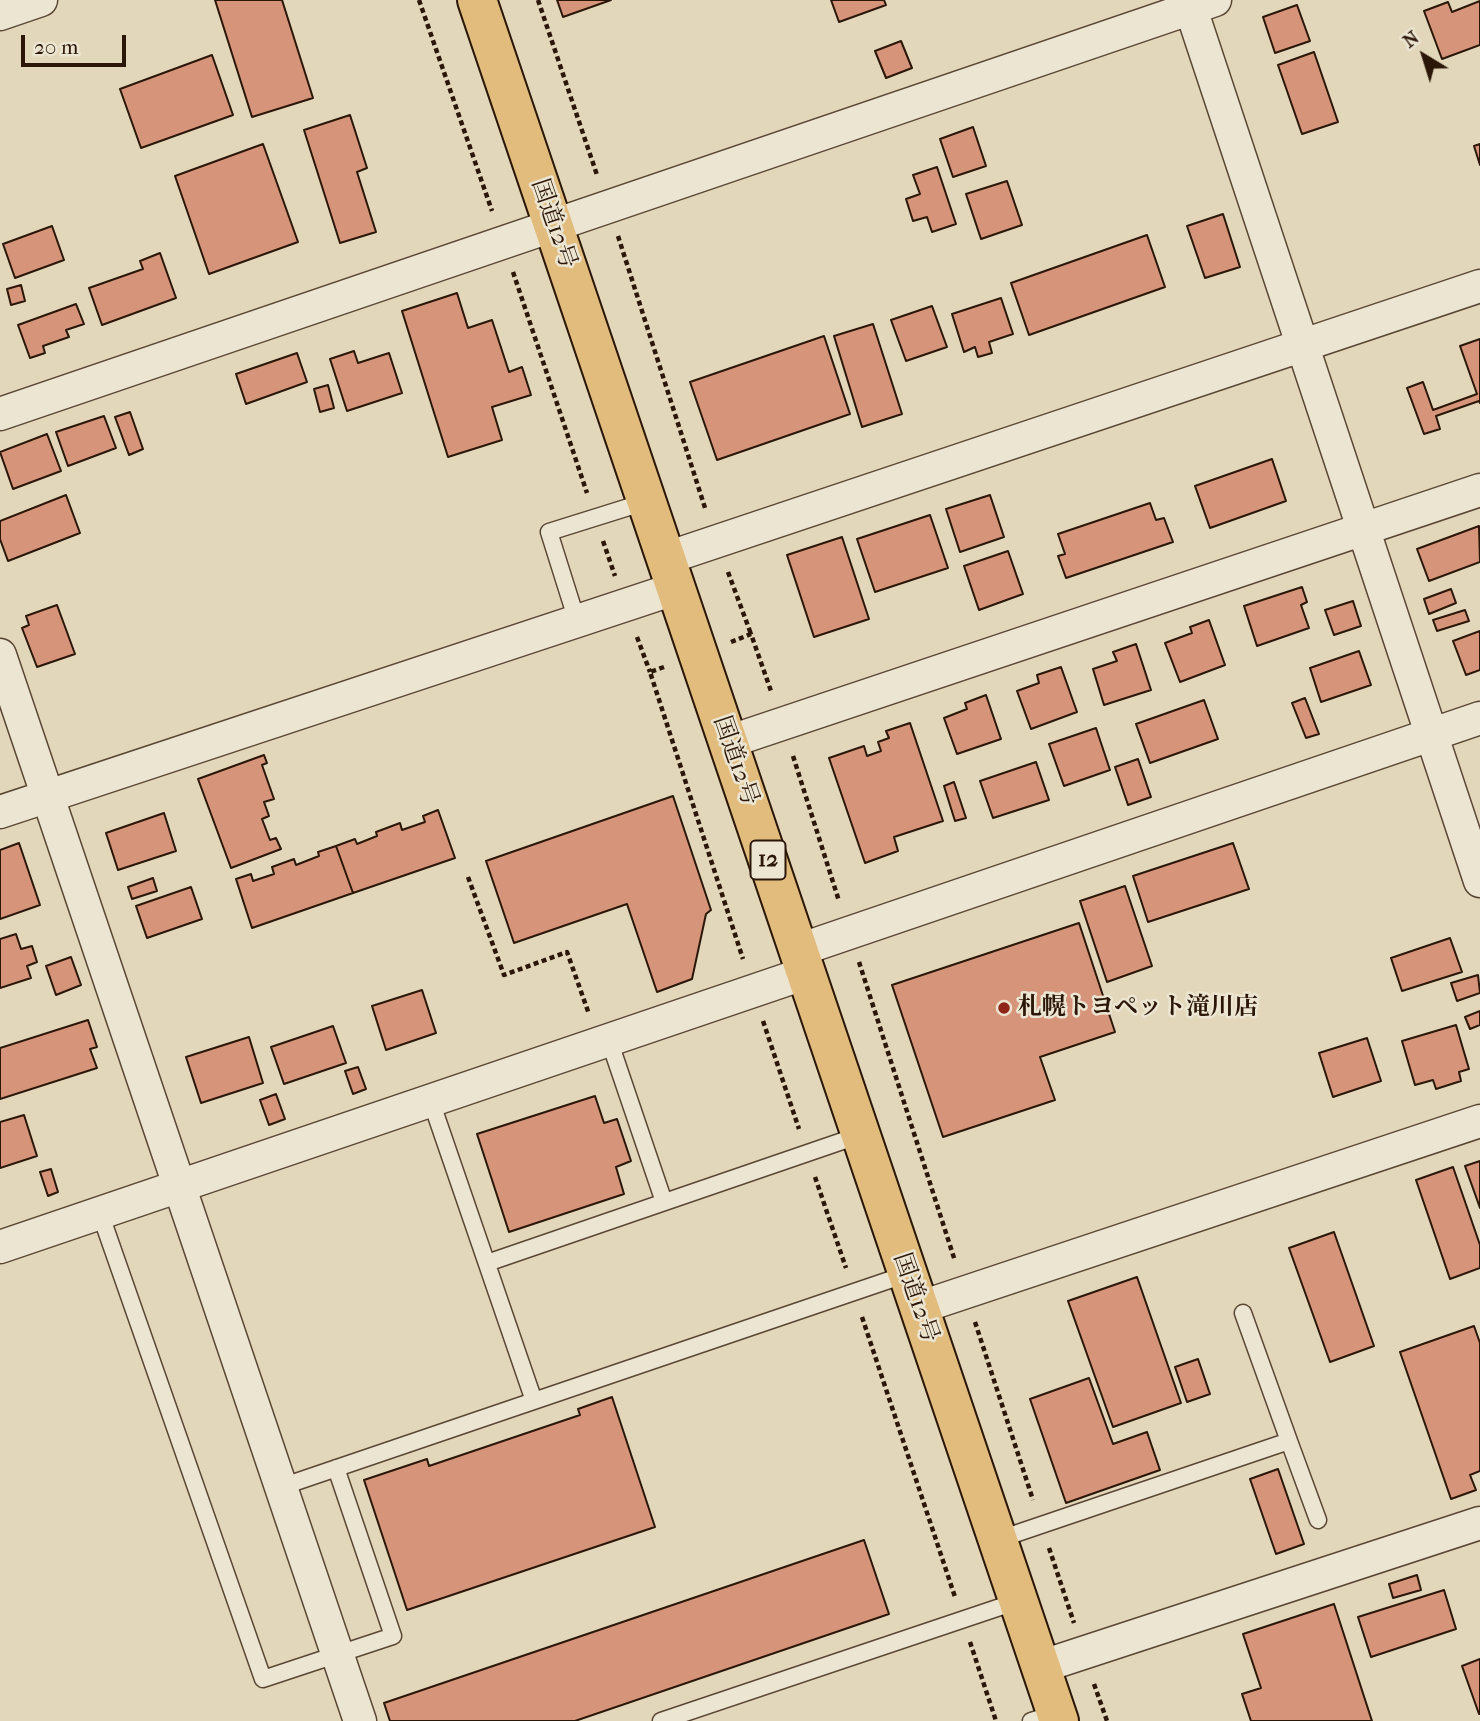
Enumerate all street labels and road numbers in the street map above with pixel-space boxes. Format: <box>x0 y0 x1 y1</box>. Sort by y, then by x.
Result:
street label: 国道12号 <box>524 175 582 273</box>
street label: 国道12号 <box>706 712 764 810</box>
road number: 12 <box>750 840 786 880</box>
street label: 国道12号 <box>886 1249 944 1347</box>

